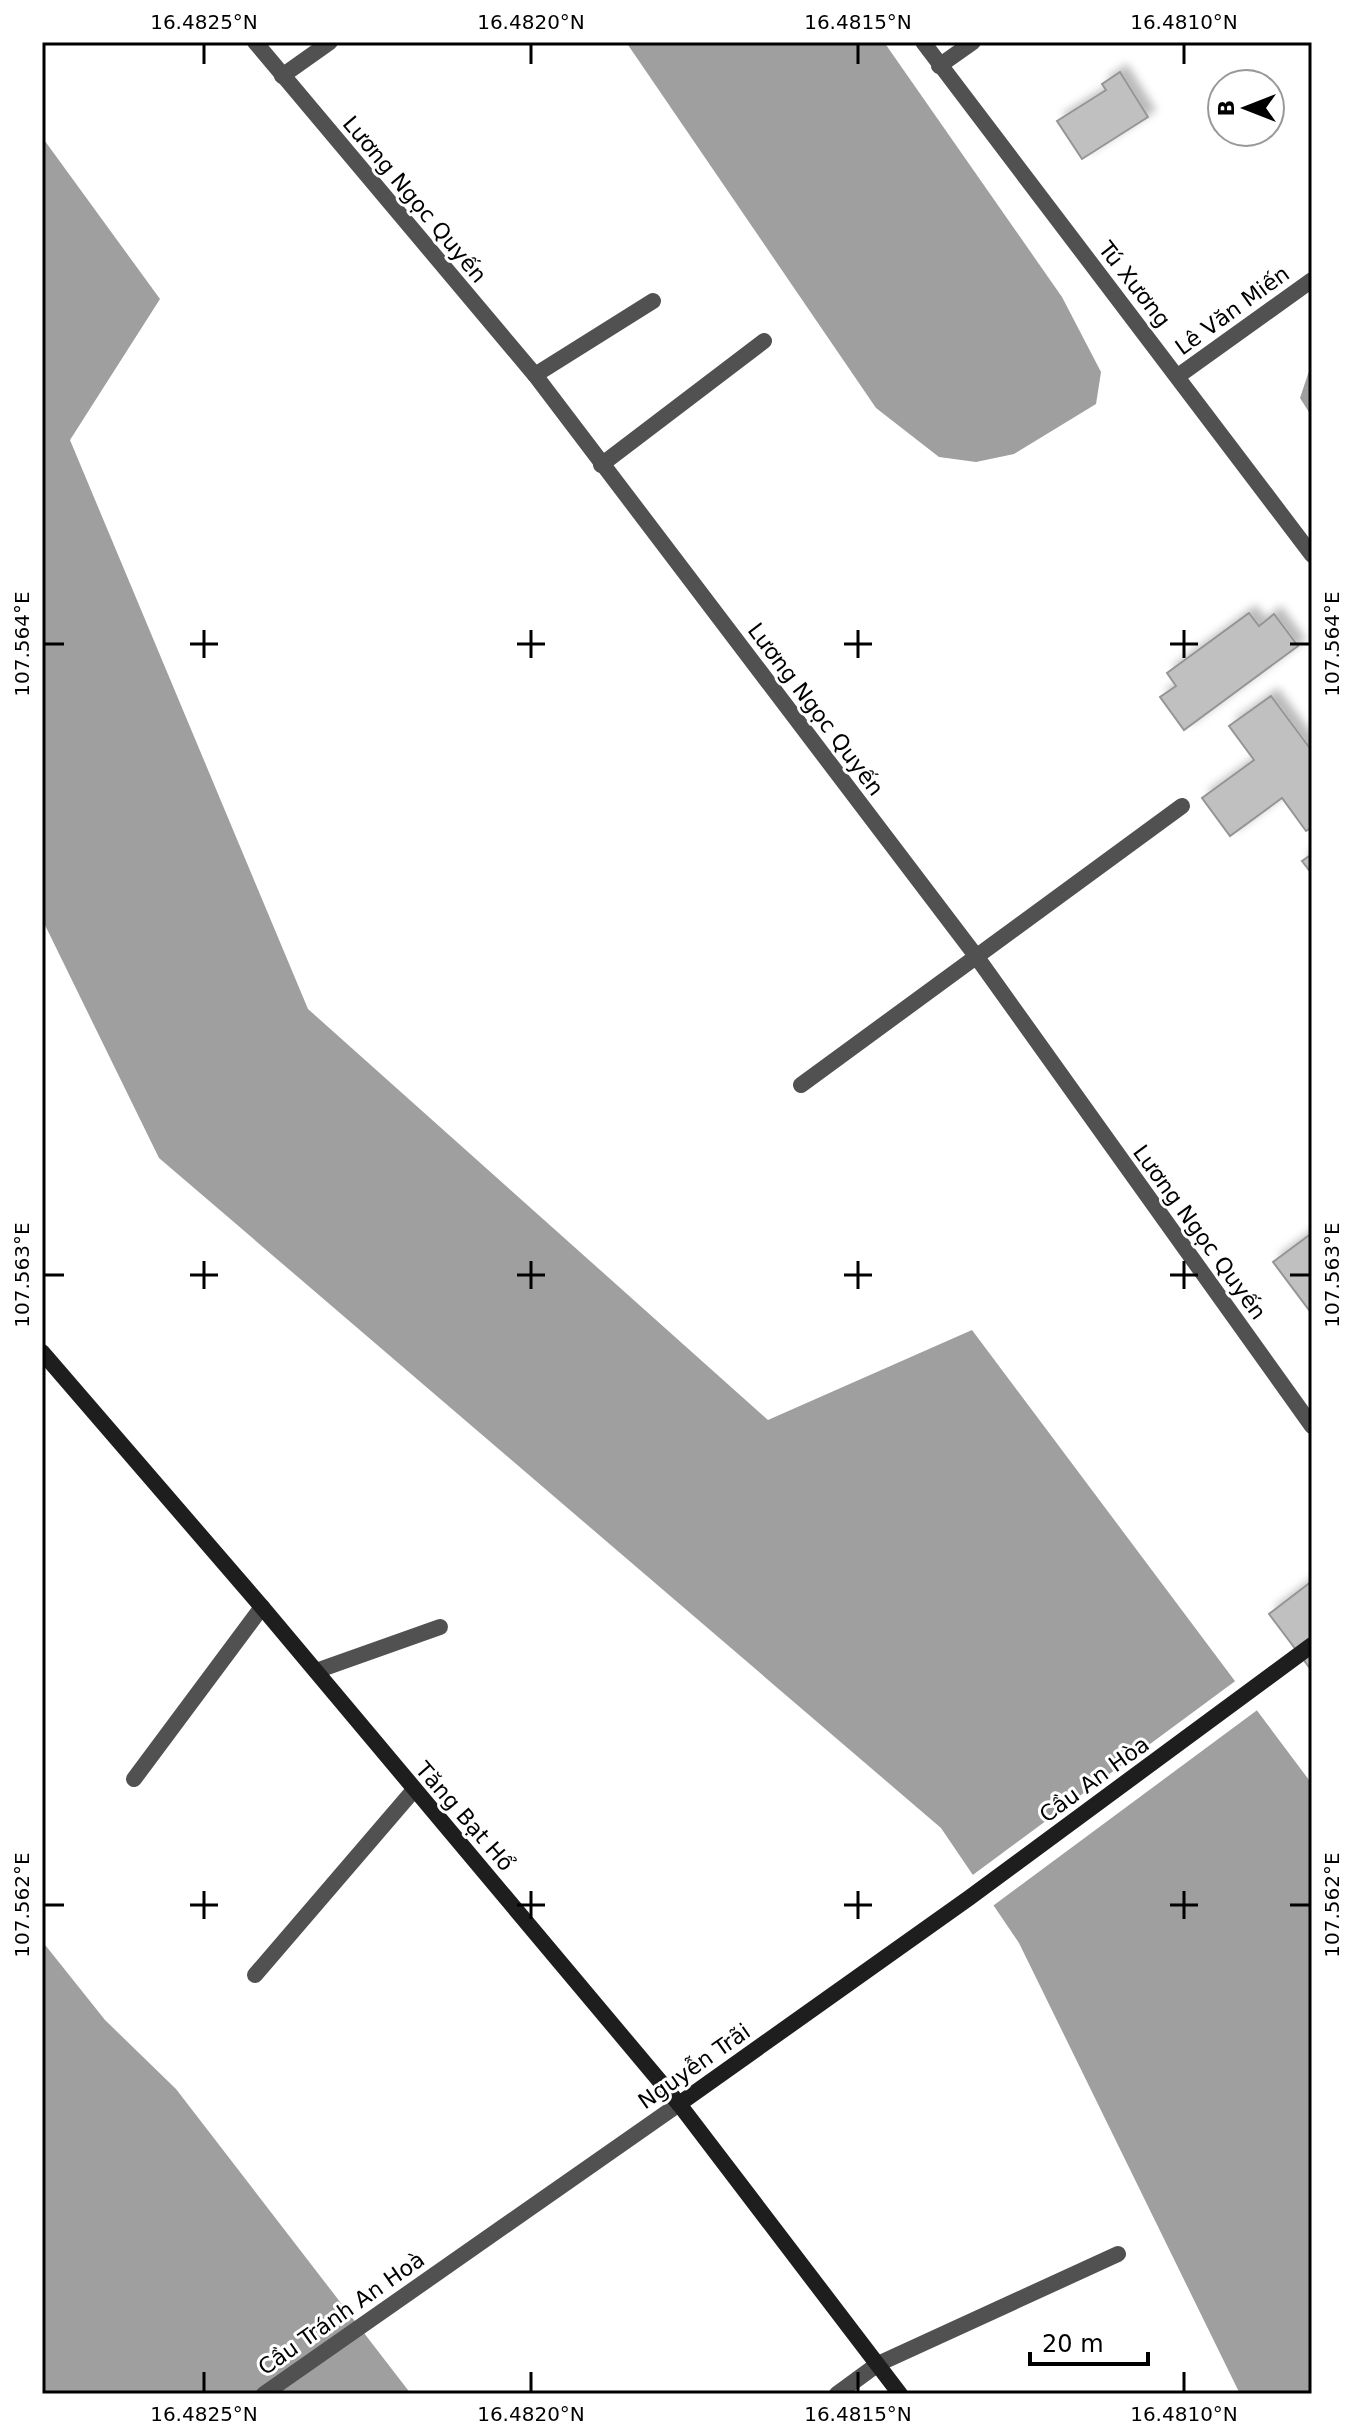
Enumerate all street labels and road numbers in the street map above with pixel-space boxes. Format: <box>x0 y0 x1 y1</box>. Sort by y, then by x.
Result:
street label: Lương Ngọc Quyến <box>338 111 491 288</box>
street label: Tú Xương <box>1093 236 1176 332</box>
street label: Lê Văn Miến <box>1171 261 1294 360</box>
street label: Lương Ngọc Quyến <box>743 618 889 800</box>
street label: Lương Ngọc Quyến <box>1128 1140 1271 1324</box>
street label: Cầu An Hòa <box>1035 1731 1154 1828</box>
street label: Tăng Bạt Hổ <box>410 1756 519 1876</box>
street label: Nguyễn Trãi <box>634 2019 755 2114</box>
street label: Cầu Tránh An Hoà <box>253 2247 429 2380</box>

